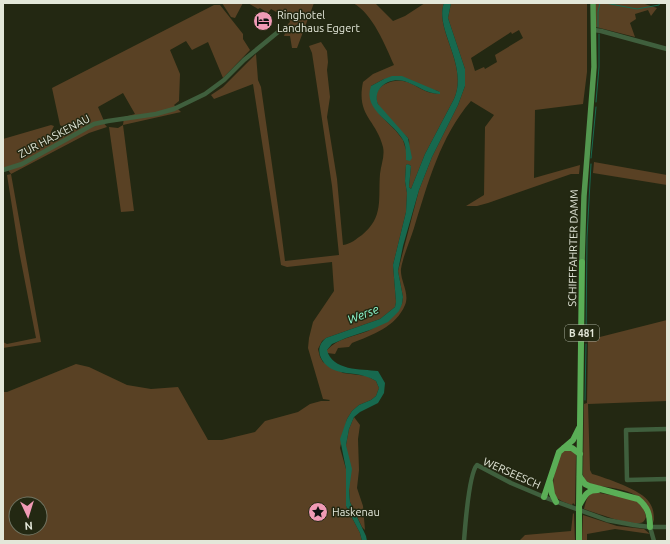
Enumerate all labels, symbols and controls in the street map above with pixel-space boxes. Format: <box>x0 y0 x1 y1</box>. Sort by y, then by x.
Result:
place label: Ringhotel Landhaus Eggert <box>277 9 360 34</box>
hotel icon: Ringhotel Landhaus Eggert <box>252 10 274 32</box>
street label: ZUR HASKENAU <box>16 112 92 160</box>
street label: SCHIFFFAHRTER DAMM <box>566 189 580 307</box>
water label: Werse <box>346 302 380 326</box>
road number: B 481 <box>565 325 599 341</box>
street label: WERSEESCH <box>481 455 543 491</box>
north arrow <box>8 496 48 536</box>
place icon: Haskenau <box>307 501 329 523</box>
place label: Haskenau <box>332 506 380 518</box>
text: N <box>24 520 33 532</box>

